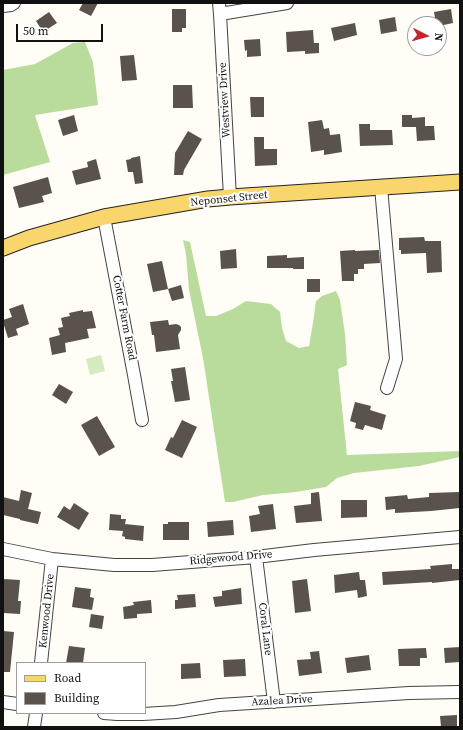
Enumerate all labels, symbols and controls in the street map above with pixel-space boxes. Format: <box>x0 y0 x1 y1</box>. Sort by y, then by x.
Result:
scale bar <box>18 16 105 42</box>
north arrow <box>407 16 447 56</box>
text: 50 m <box>23 23 49 39</box>
text: N <box>431 32 446 42</box>
street label: Westview Drive <box>216 62 234 138</box>
street label: Neponset Street <box>190 188 268 210</box>
street label: Cotter Farm Road <box>109 274 139 362</box>
street label: Ridgewood Drive <box>189 548 273 568</box>
street label: Kenwood Drive <box>37 573 57 649</box>
street label: Coral Lane <box>255 602 275 656</box>
legend <box>16 662 146 714</box>
text: Road <box>54 670 81 686</box>
text: Building <box>54 690 99 706</box>
street label: Azalea Drive <box>251 693 313 709</box>

